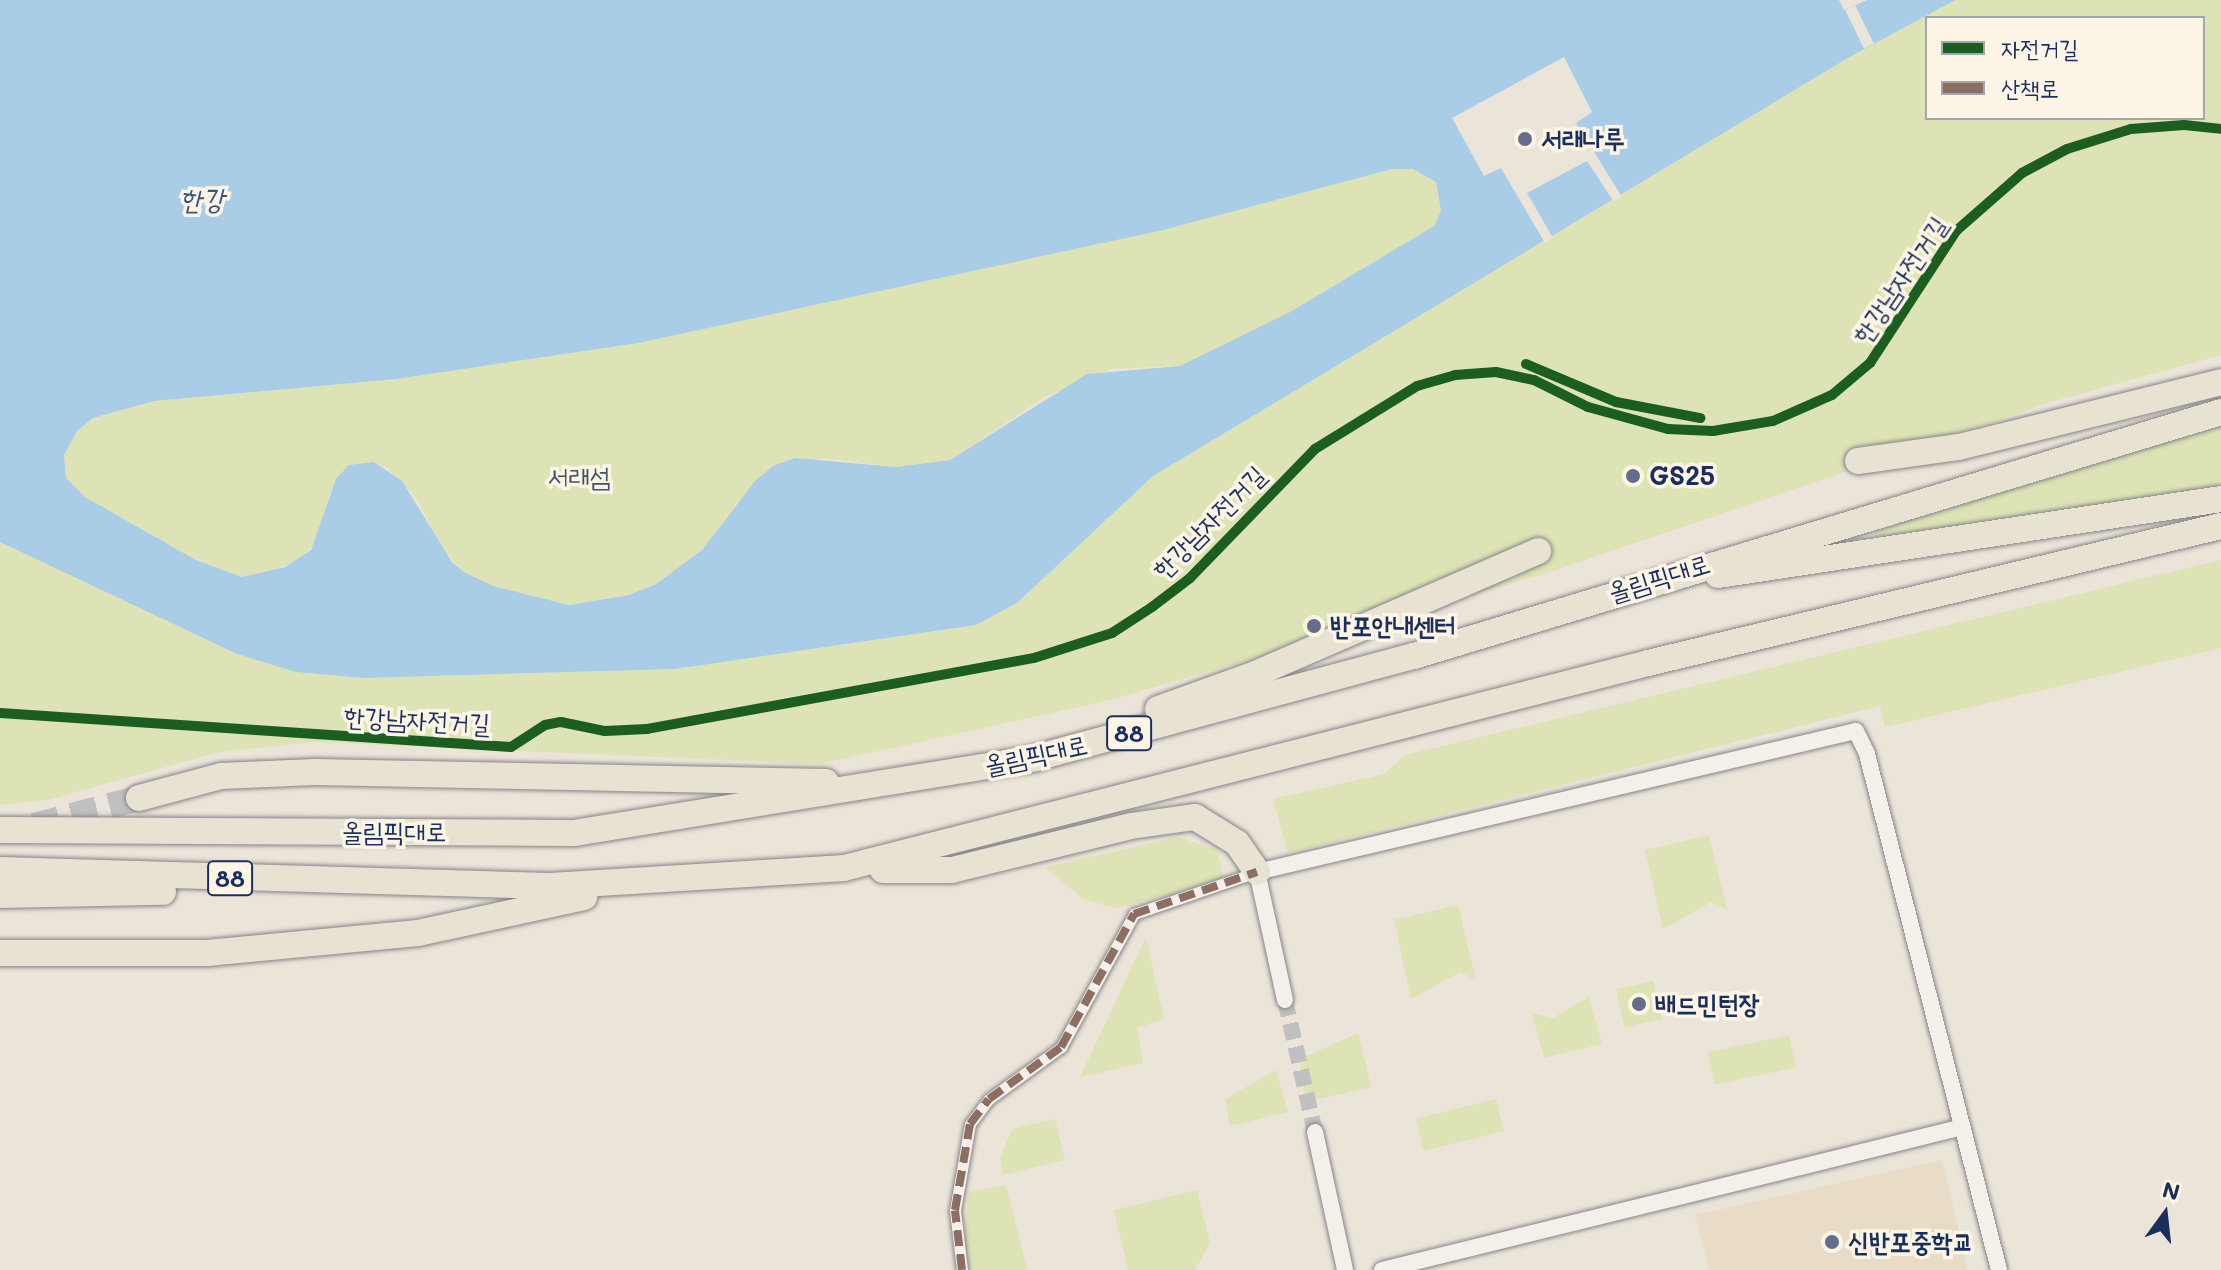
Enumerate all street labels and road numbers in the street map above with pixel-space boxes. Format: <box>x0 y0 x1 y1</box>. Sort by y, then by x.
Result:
street label: 한강남자전거길 <box>1846 211 1954 349</box>
street label: 한강남자전거길 <box>1146 459 1272 585</box>
street label: 올림픽대로 <box>1604 548 1714 608</box>
street label: 한강남자전거길 <box>343 701 491 739</box>
road number: 88 <box>1105 713 1153 753</box>
street label: 올림픽대로 <box>982 729 1090 781</box>
street label: 올림픽대로 <box>342 816 446 848</box>
road number: 88 <box>206 858 254 898</box>

